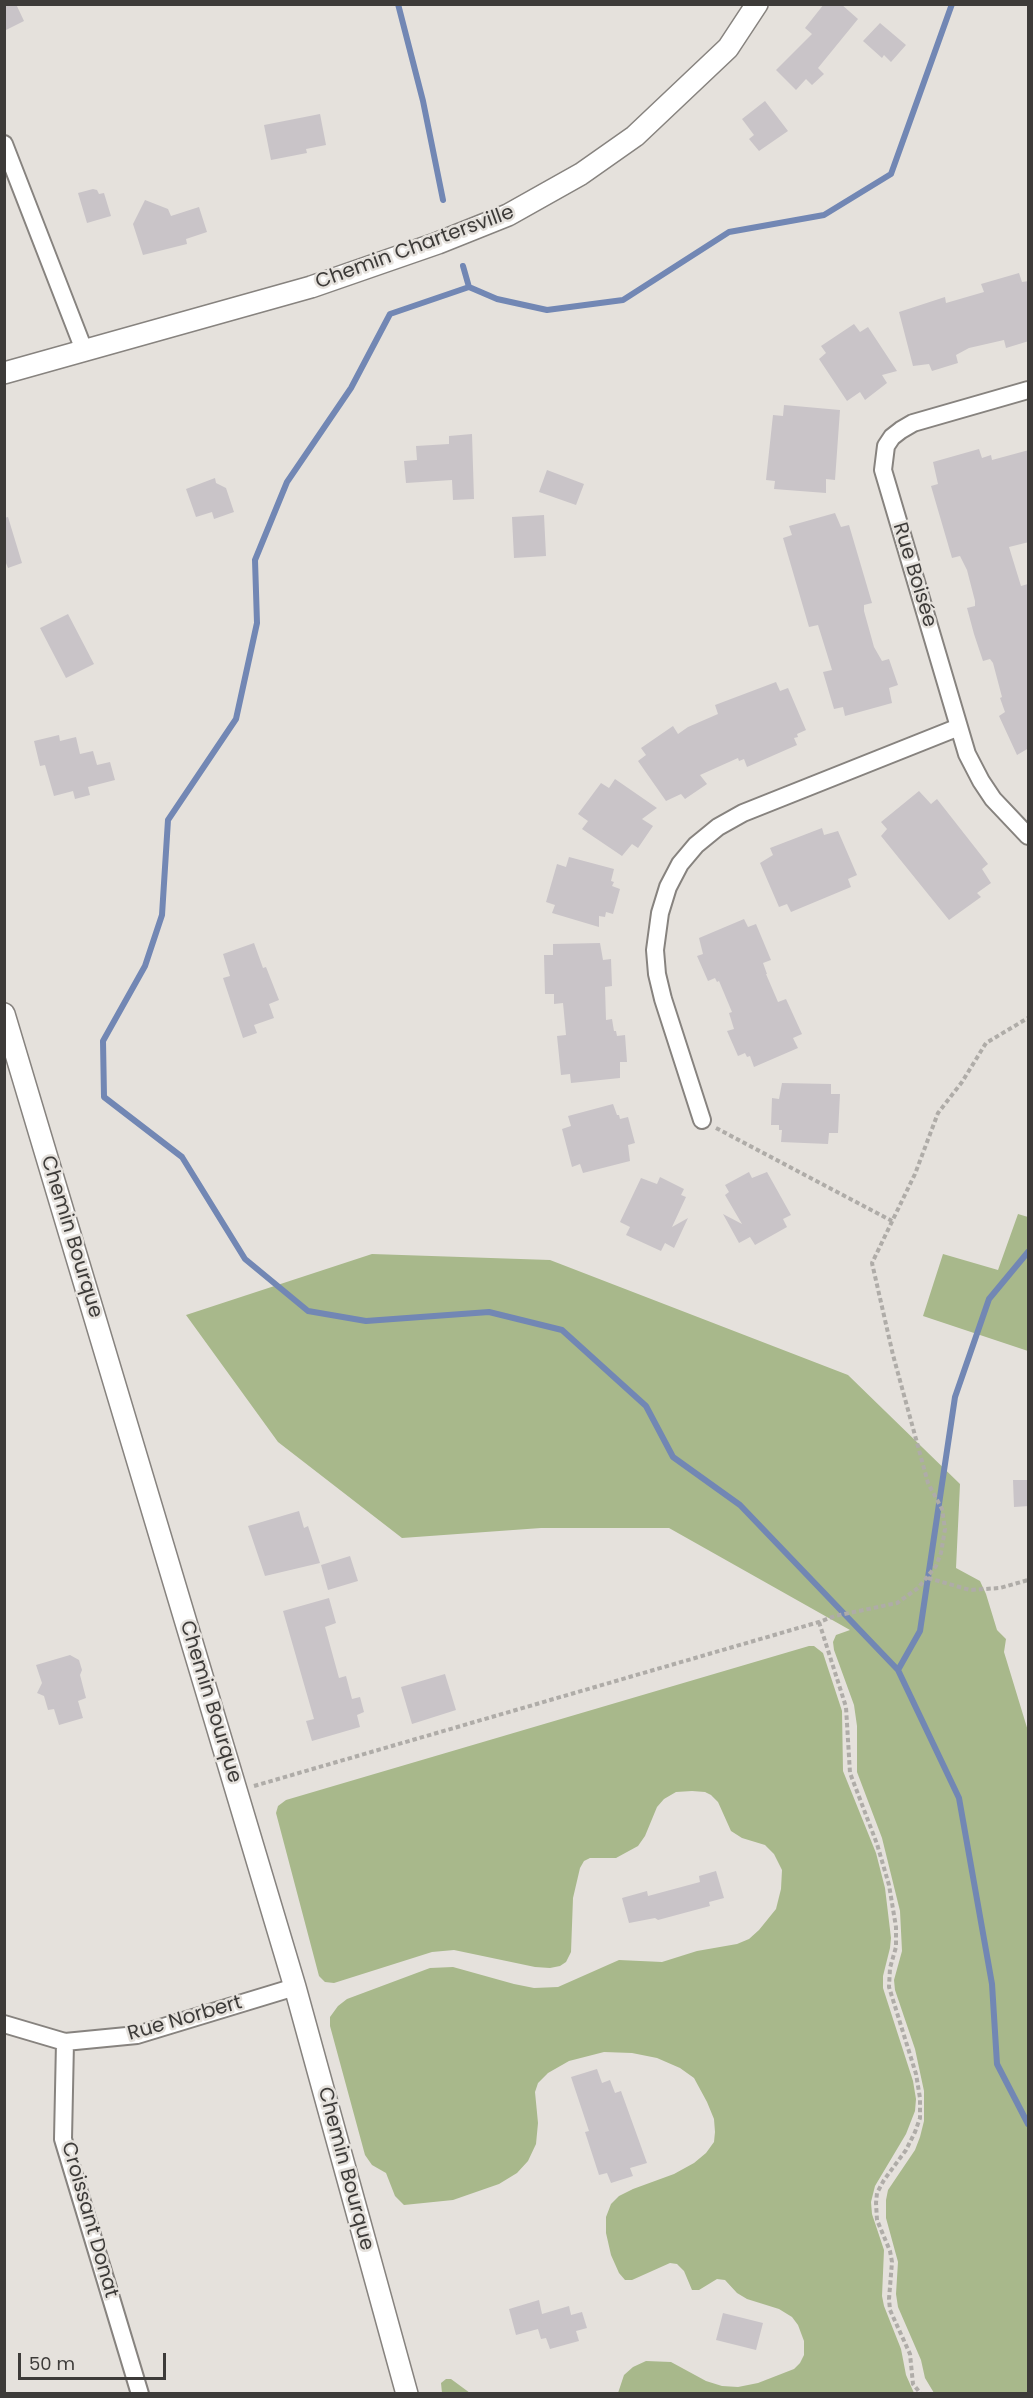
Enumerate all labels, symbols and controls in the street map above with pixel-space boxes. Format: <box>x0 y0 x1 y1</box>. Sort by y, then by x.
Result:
street label: Chemin Chartersville <box>312 201 518 295</box>
street label: Rue Boisée <box>887 520 941 630</box>
street label: Chemin Bourque <box>35 1153 107 1321</box>
street label: Chemin Bourque <box>174 1618 246 1786</box>
street label: Rue Norbert <box>125 1991 245 2047</box>
street label: Chemin Bourque <box>312 2085 378 2253</box>
street label: Croissant Donat <box>55 2139 123 2301</box>
scale bar <box>21 2341 170 2379</box>
text: 50 m <box>29 2351 75 2376</box>

